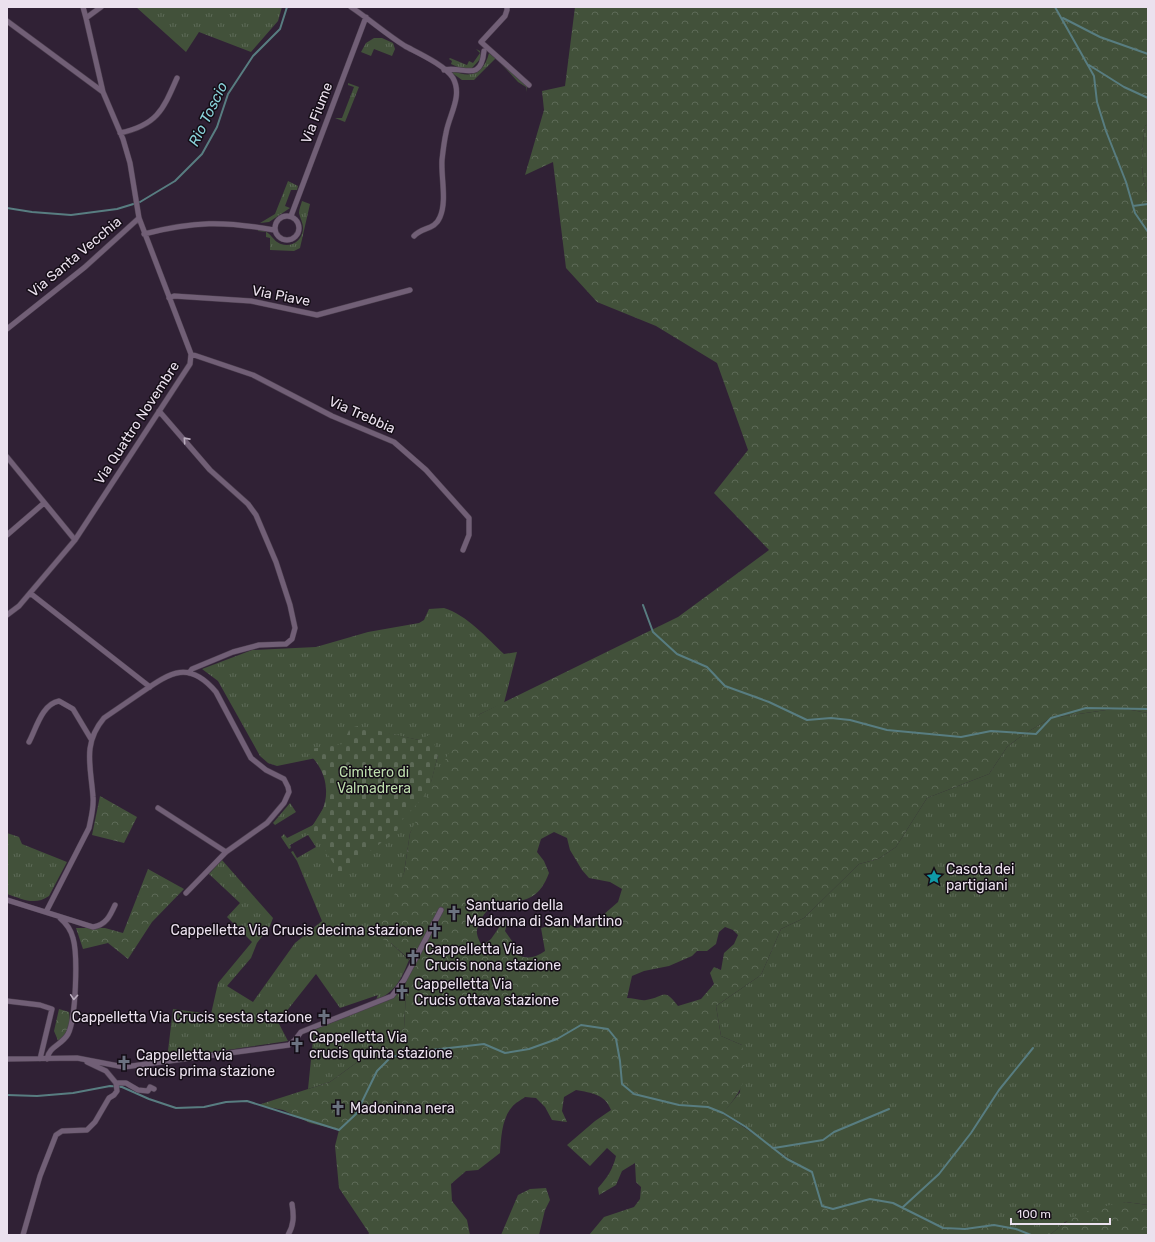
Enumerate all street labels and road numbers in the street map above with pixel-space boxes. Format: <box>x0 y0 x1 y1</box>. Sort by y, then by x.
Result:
street label: Via Fiume <box>298 80 336 146</box>
street label: Via Santa Vecchia <box>25 213 125 301</box>
street label: Via Piave <box>250 282 312 310</box>
street label: Via Quattro Novembre <box>91 358 183 488</box>
street label: Via Trebbia <box>326 393 398 437</box>

